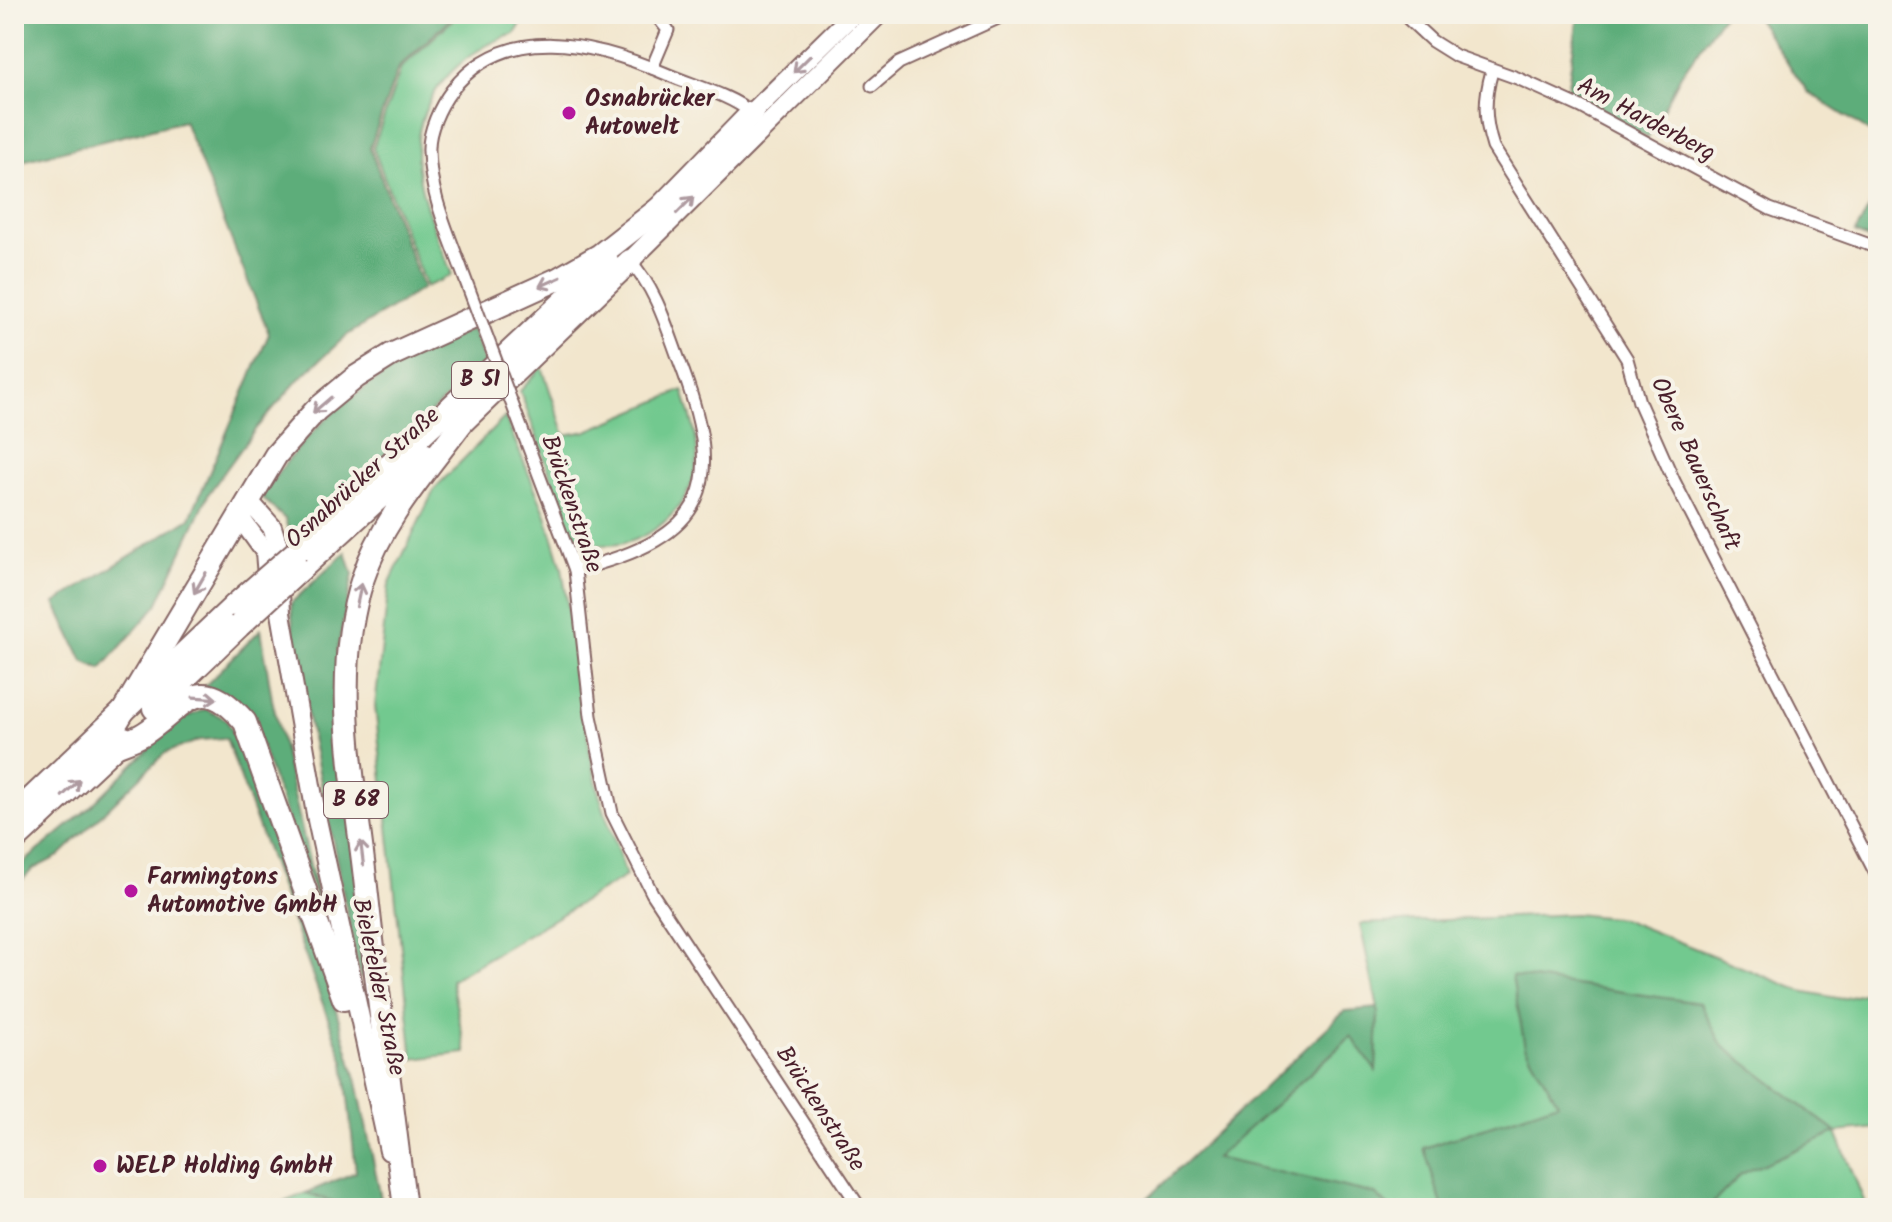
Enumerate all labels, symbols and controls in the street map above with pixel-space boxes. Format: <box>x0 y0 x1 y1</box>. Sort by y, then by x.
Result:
one-way arrow <box>793 53 813 73</box>
street label: Am Harderberg <box>1570 67 1722 173</box>
place label: Osnabrücker Autowelt <box>585 80 716 147</box>
marker: Osnabrücker Autowelt <box>560 104 578 122</box>
one-way arrow <box>675 196 695 215</box>
one-way arrow <box>538 276 562 291</box>
road number: B 51 <box>452 362 508 398</box>
street label: Obere Bauerschaft <box>1639 371 1751 558</box>
one-way arrow <box>313 396 333 414</box>
street label: Osnabrücker Straße <box>277 397 450 559</box>
street label: Brückenstraße <box>529 430 613 579</box>
one-way arrow <box>192 571 208 594</box>
one-way arrow <box>352 582 367 608</box>
one-way arrow <box>192 691 218 706</box>
one-way arrow <box>61 780 81 798</box>
road number: B 68 <box>324 782 388 818</box>
one-way arrow <box>354 841 369 866</box>
place label: Farmingtons Automotive GmbH <box>147 858 338 925</box>
marker: Farmingtons Automotive GmbH <box>122 882 140 900</box>
street label: Bielefelder Straße <box>340 895 416 1080</box>
street label: Brückenstraße <box>764 1038 876 1180</box>
place label: WELP Holding GmbH <box>116 1147 333 1186</box>
marker: WELP Holding GmbH <box>91 1157 109 1175</box>

